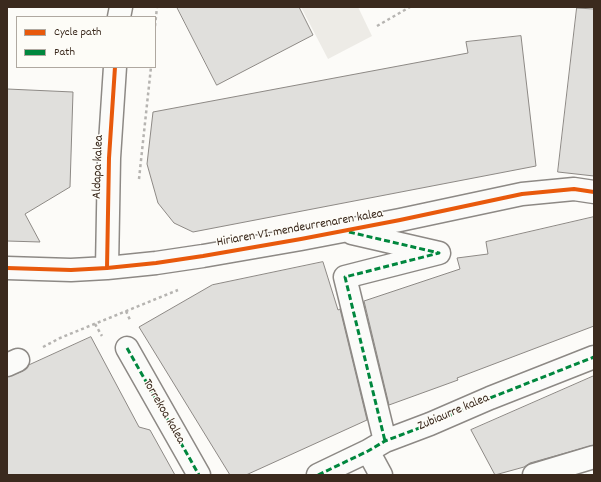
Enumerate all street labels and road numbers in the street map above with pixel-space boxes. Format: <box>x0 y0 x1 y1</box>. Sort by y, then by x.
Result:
street label: Aldapa kalea <box>90 135 108 199</box>
street label: Hiriaren VI. mendeurrenaren kalea <box>216 207 384 251</box>
street label: Torrekoa kalea <box>138 377 188 447</box>
street label: Zubiaurre kalea <box>416 391 492 435</box>

